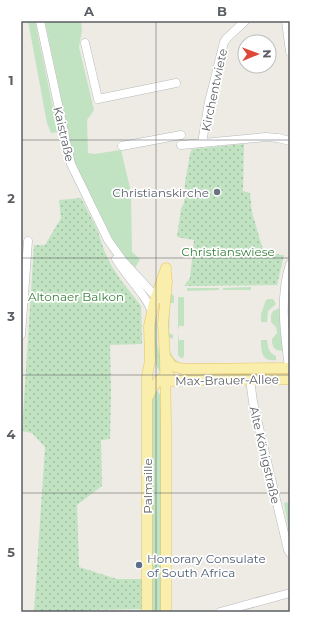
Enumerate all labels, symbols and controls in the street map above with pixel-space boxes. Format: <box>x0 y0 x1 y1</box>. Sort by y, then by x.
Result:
text: A <box>83 3 95 19</box>
text: B <box>217 3 227 19</box>
north arrow <box>237 34 277 74</box>
street label: Kirchentwiete <box>198 47 230 133</box>
text: N <box>260 49 274 58</box>
text: 1 <box>8 72 14 88</box>
street label: Kaistraße <box>50 105 78 163</box>
place label: Christianskirche <box>112 185 209 200</box>
marker: Christianskirche <box>212 187 222 197</box>
text: 2 <box>7 190 15 206</box>
park label: Christianswiese <box>181 244 275 259</box>
park label: Altonaer Balkon <box>28 289 124 304</box>
text: 3 <box>6 308 15 324</box>
street label: Max-Brauer-Allee <box>175 372 279 388</box>
street label: Alte Königstraße <box>247 405 283 505</box>
text: 4 <box>7 426 16 442</box>
street label: Palmaille <box>140 458 155 514</box>
text: 5 <box>7 544 15 560</box>
place label: Honorary Consulate of South Africa <box>147 551 266 580</box>
marker: Honorary Consulate of South Africa <box>134 560 144 570</box>

